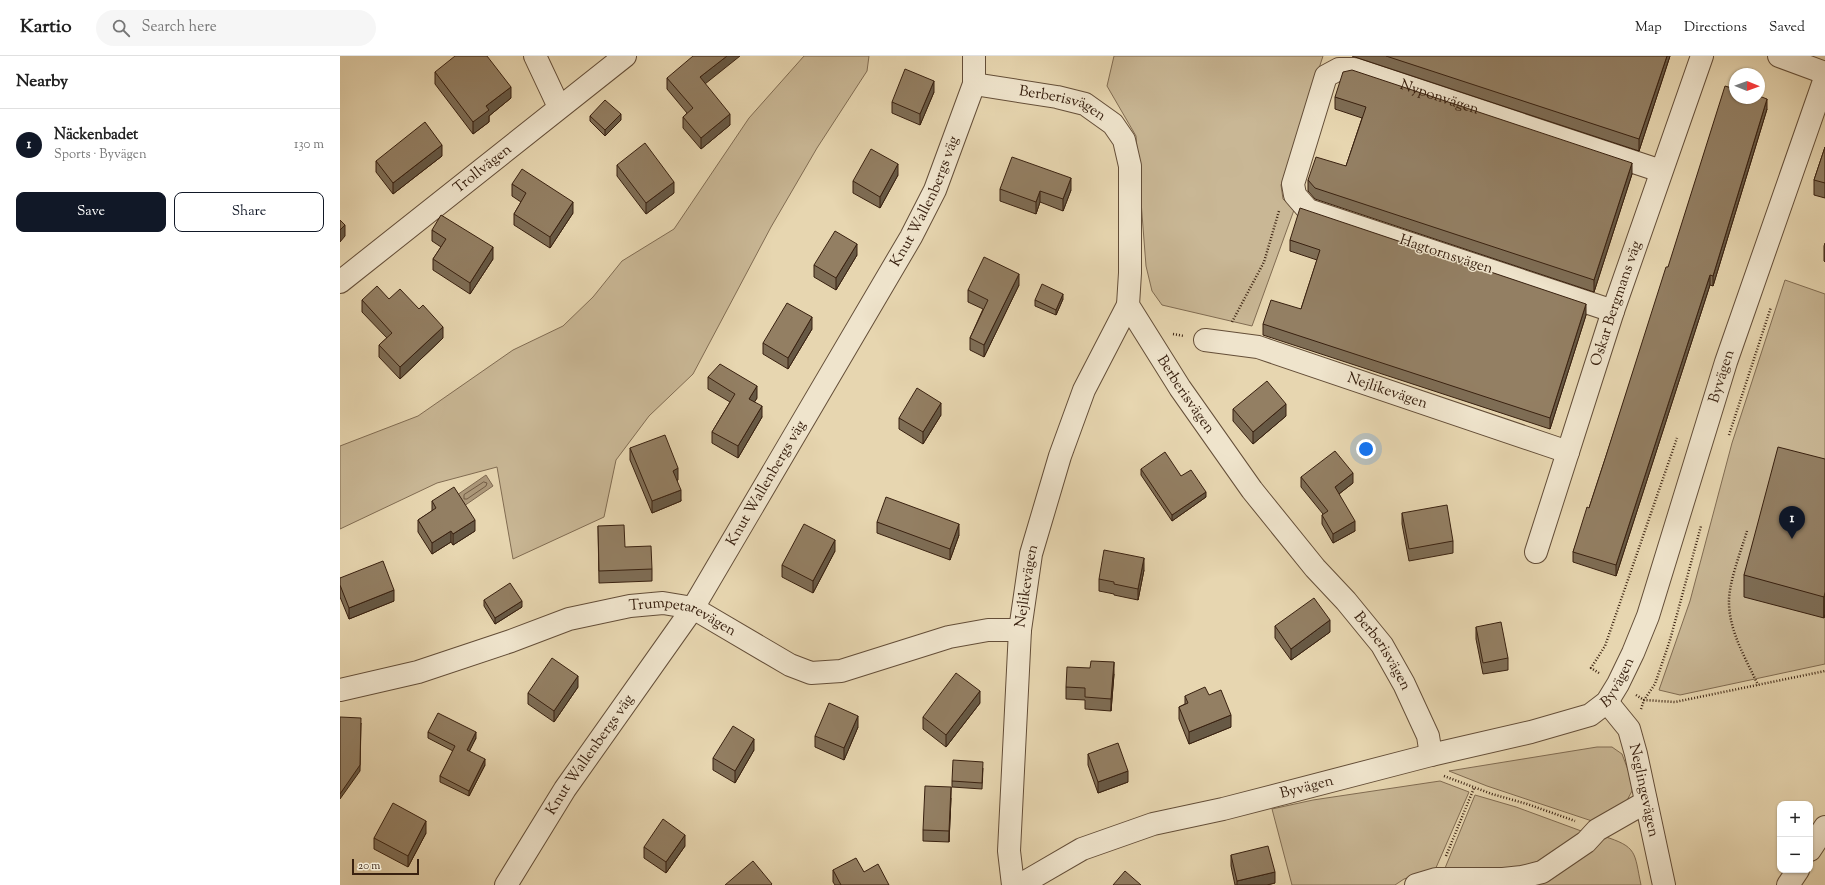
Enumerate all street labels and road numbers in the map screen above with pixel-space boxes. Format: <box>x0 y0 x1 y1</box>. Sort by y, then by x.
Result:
street label: Nyponvägen <box>1397 74 1482 120</box>
street label: Berberisvägen <box>1017 81 1110 126</box>
street label: Knut Wallenbergs väg <box>885 133 964 271</box>
street label: Trollvägen <box>449 139 516 199</box>
street label: Hagtornsvägen <box>1397 230 1496 280</box>
street label: Oskar Bergmans väg <box>1585 238 1647 369</box>
street label: Byvägen <box>1704 347 1740 406</box>
street label: Berberisvägen <box>1152 351 1220 438</box>
street label: Nejlikevägen <box>1344 367 1430 414</box>
street label: Knut Wallenbergs väg <box>721 417 811 550</box>
street label: Nejlikevägen <box>1010 542 1044 629</box>
street label: Trumpetarevägen <box>628 592 740 642</box>
street label: Berberisvägen <box>1349 607 1416 694</box>
street label: Byvägen <box>1597 654 1640 713</box>
street label: Knut Wallenbergs väg <box>541 690 639 819</box>
street label: Neglingevägen <box>1623 741 1664 839</box>
street label: Byvägen <box>1278 770 1336 804</box>

